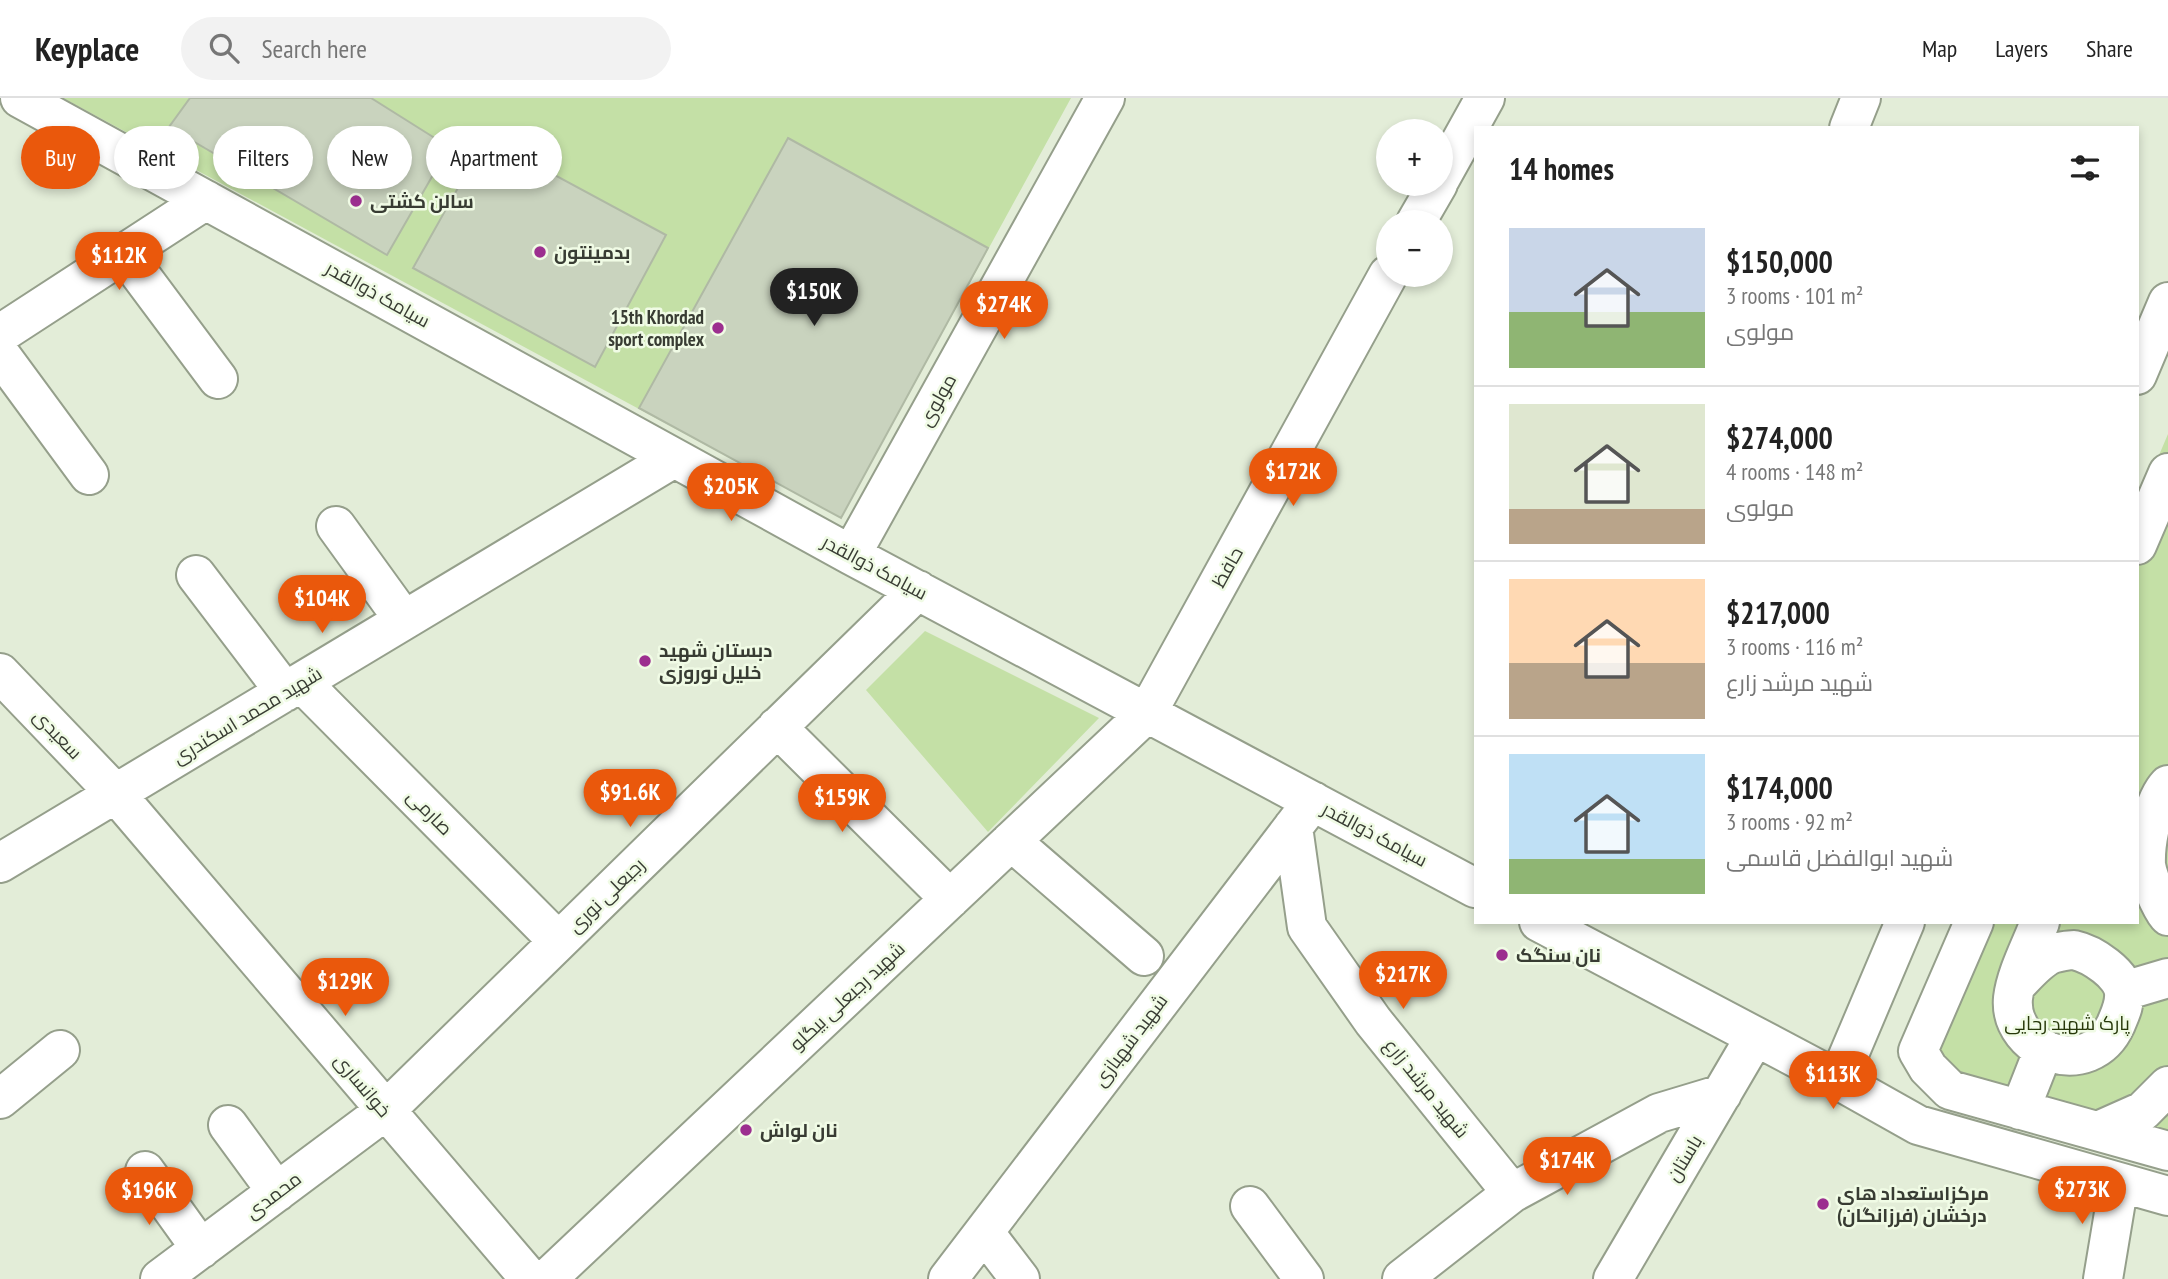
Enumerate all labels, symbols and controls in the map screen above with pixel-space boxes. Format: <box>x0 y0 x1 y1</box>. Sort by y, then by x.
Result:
search box <box>181 17 671 80</box>
text: Keyplace <box>35 27 139 70</box>
icon: search <box>205 29 243 67</box>
text: Search here <box>261 32 367 65</box>
text: Map <box>1922 33 1957 64</box>
text: Layers <box>1995 33 2048 64</box>
text: Share <box>2086 33 2133 64</box>
map controls <box>1376 119 1453 287</box>
button: + <box>1376 119 1453 196</box>
chip: Buy <box>21 126 100 189</box>
chip: Rent <box>114 126 199 189</box>
chip: Filters <box>213 126 313 189</box>
chip: New <box>327 126 412 189</box>
chip: Apartment <box>426 126 562 189</box>
text: 14 homes <box>1509 149 1614 188</box>
icon: filters <box>2066 149 2104 187</box>
place label: سالن کشتی <box>370 189 474 213</box>
marker: سالن کشتی <box>348 193 364 209</box>
button: − <box>1376 210 1453 287</box>
pin: $112K <box>70 232 168 292</box>
text: $112K <box>91 240 147 269</box>
place label: بدمینتون <box>554 240 630 264</box>
text: $150,000 <box>1726 242 1833 281</box>
marker: بدمینتون <box>532 244 548 260</box>
street label: سیامک ذوالقدر <box>321 255 434 333</box>
icon: home <box>1565 256 1649 340</box>
pin: $150K <box>765 268 863 328</box>
text: $150K <box>786 276 842 305</box>
text: 3 rooms · 101 m² <box>1726 281 1863 310</box>
pin: $274K <box>955 282 1053 341</box>
text: $274K <box>976 289 1032 318</box>
place label: 15th Khordad sport complex <box>608 305 705 351</box>
text: مولوی <box>1726 317 1794 346</box>
marker: 15th Khordad sport complex <box>710 320 726 336</box>
street label: مولوی <box>913 370 961 430</box>
text: $274,000 <box>1726 418 1833 457</box>
icon: home <box>1565 432 1649 516</box>
pin: $172K <box>1244 448 1342 508</box>
text: $172K <box>1265 456 1321 485</box>
text: 4 rooms · 148 m² <box>1726 457 1863 486</box>
pin: $205K <box>682 464 780 523</box>
text: $205K <box>703 471 759 500</box>
text: مولوی <box>1726 493 1794 522</box>
street label: سیامک ذوالقدر <box>817 529 932 605</box>
street label: حافظ <box>1206 542 1248 592</box>
pin: $104K <box>273 575 371 635</box>
text: $104K <box>294 583 350 612</box>
text: $217,000 <box>1726 593 1830 632</box>
icon: home <box>1565 607 1649 691</box>
text: 3 rooms · 116 m² <box>1726 632 1863 661</box>
place label: دبستان شهید خلیل نوروزی <box>659 638 773 685</box>
marker: دبستان شهید خلیل نوروزی <box>637 653 653 669</box>
street label: شهید محمد اسکندری <box>168 661 326 769</box>
text: شهید مرشد زارع <box>1726 668 1873 697</box>
street label: سعیدی <box>28 704 88 764</box>
text: $174,000 <box>1726 768 1833 807</box>
pin: $91.6K <box>573 770 687 829</box>
pin: $159K <box>793 774 891 834</box>
text: $91.6K <box>600 777 660 806</box>
text: $159K <box>814 782 870 811</box>
icon: home <box>1565 782 1649 866</box>
street label: صارمی <box>402 784 458 840</box>
street label: سیامک ذوالقدر <box>1317 796 1432 872</box>
text: 3 rooms · 92 m² <box>1726 807 1853 836</box>
text: شهید ابوالفضل قاسمی <box>1726 843 1953 872</box>
street label: رجبعلی نوری <box>562 852 650 938</box>
street label: شهید رجبعلی بیگلو <box>784 936 910 1056</box>
place label: نان سنگک <box>1516 943 1601 967</box>
marker: نان سنگک <box>1494 947 1510 963</box>
pin: $217K <box>1354 951 1452 1011</box>
pin: $129K <box>296 958 394 1018</box>
text: $217K <box>1375 959 1431 988</box>
text: $129K <box>317 966 373 995</box>
street label: شهید شهبازی <box>1087 989 1173 1091</box>
park label: پارک شهید رجایی <box>2004 1011 2130 1036</box>
street label: شهید مرشد زارع <box>1378 1033 1475 1144</box>
street label: خوانساری <box>329 1048 397 1122</box>
pin: $113K <box>1784 1052 1882 1111</box>
text: $113K <box>1805 1059 1861 1088</box>
place label: نان لواش <box>760 1118 838 1142</box>
marker: نان لواش <box>738 1122 754 1138</box>
street label: باستان <box>1661 1130 1707 1186</box>
pin: $174K <box>1518 1138 1616 1197</box>
text: $174K <box>1539 1145 1595 1174</box>
street label: محمدی <box>240 1166 306 1224</box>
pin: $273K <box>2033 1166 2131 1226</box>
pin: $196K <box>100 1168 198 1227</box>
text: $273K <box>2054 1174 2110 1203</box>
text: $196K <box>121 1175 177 1204</box>
place label: مرکزاستعداد های درخشان (فرزانگان) <box>1837 1181 1989 1228</box>
marker: مرکزاستعداد های درخشان (فرزانگان) <box>1815 1196 1831 1212</box>

